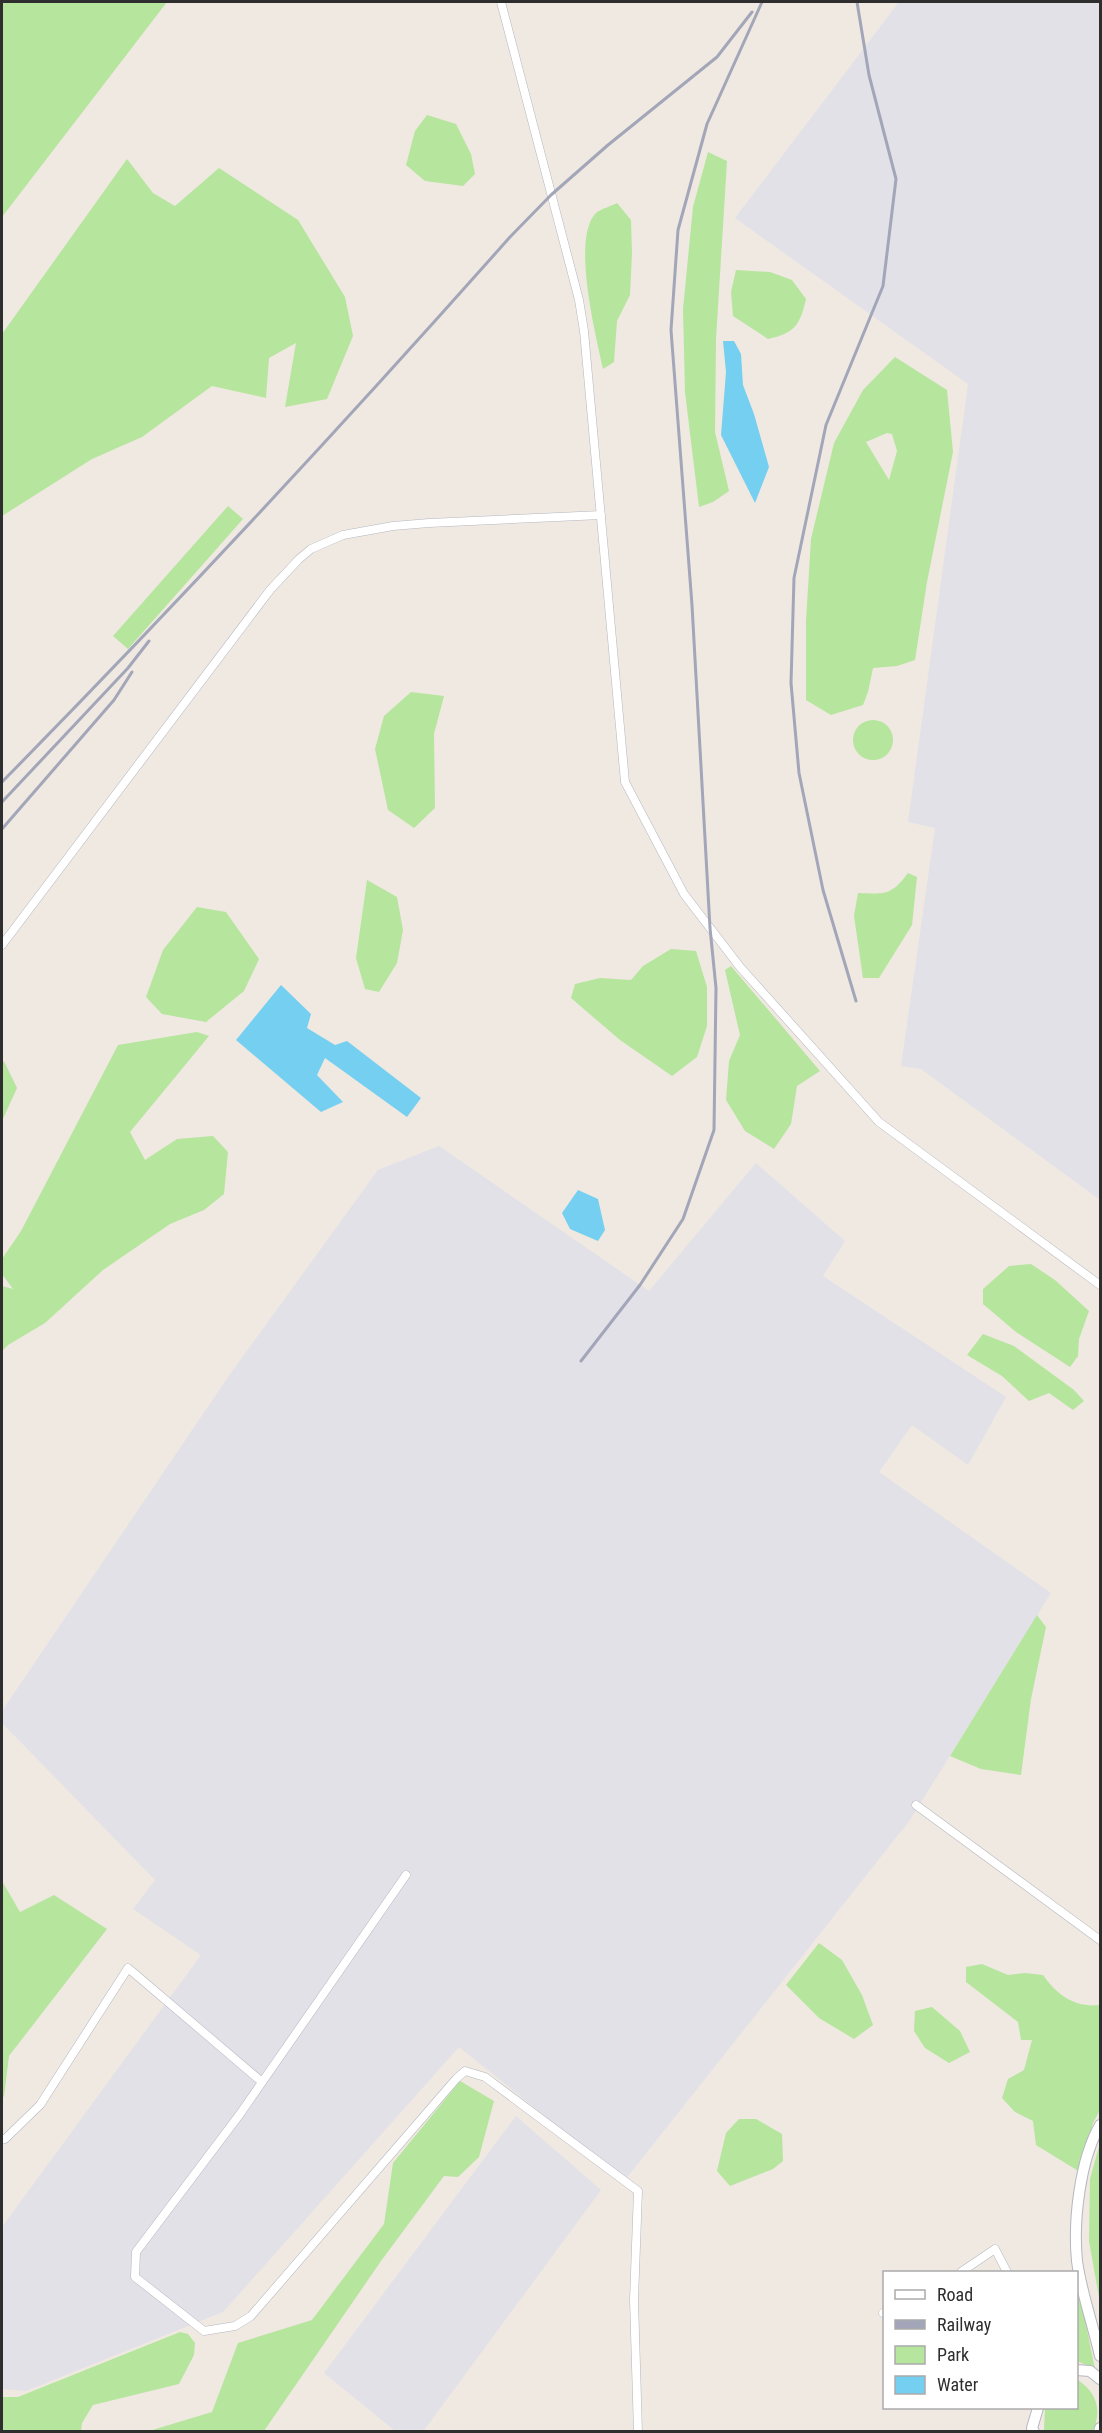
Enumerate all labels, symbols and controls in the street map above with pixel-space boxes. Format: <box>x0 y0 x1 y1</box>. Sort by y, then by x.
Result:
legend <box>883 2271 1078 2409</box>
text: Road <box>937 2284 973 2305</box>
text: Railway <box>937 2314 992 2335</box>
text: Park <box>937 2344 969 2365</box>
text: Water <box>937 2374 979 2395</box>

